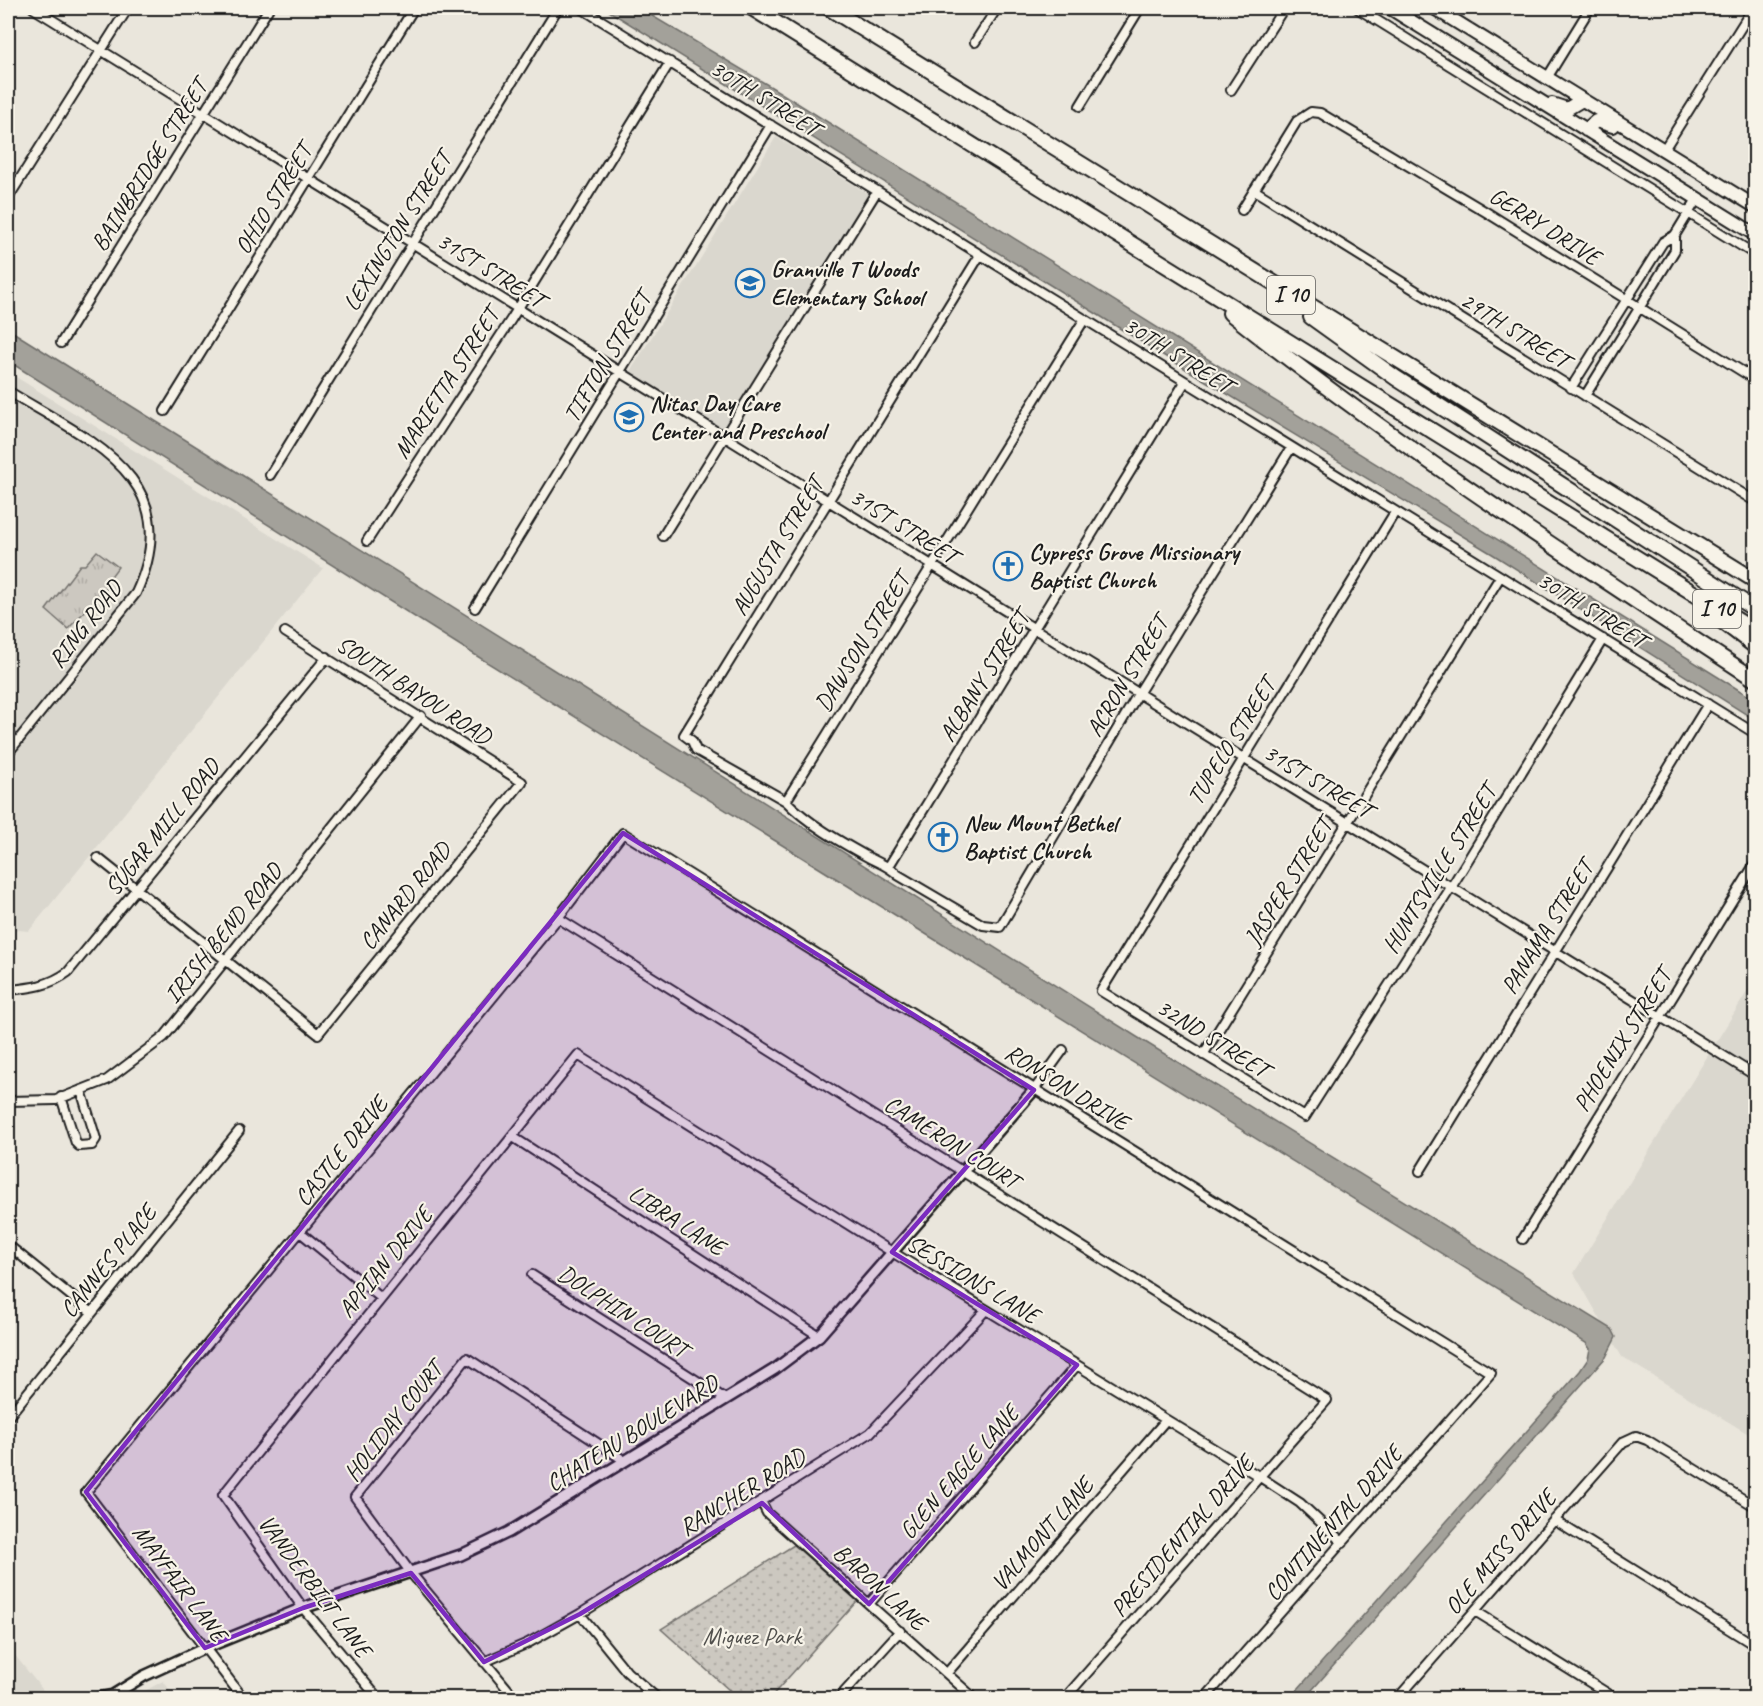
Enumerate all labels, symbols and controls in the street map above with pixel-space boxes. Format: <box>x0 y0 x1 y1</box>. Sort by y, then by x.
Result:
street label: 30TH STREET <box>705 53 830 146</box>
street label: BAINBRIDGE STREET <box>84 69 217 257</box>
street label: OHIO STREET <box>227 133 322 259</box>
street label: LEXINGTON STREET <box>336 142 461 316</box>
street label: GERRY DRIVE <box>1484 180 1608 273</box>
street label: 31ST STREET <box>432 225 555 318</box>
place label: Granville T Woods Elementary School <box>771 254 928 312</box>
school or university icon: Granville T Woods Elementary School <box>734 267 766 299</box>
road number: I 10 <box>1267 276 1315 314</box>
street label: TIFTON STREET <box>556 281 661 428</box>
street label: 29TH STREET <box>1455 285 1580 378</box>
street label: MARIETTA STREET <box>386 297 509 464</box>
street label: 30TH STREET <box>1118 310 1243 403</box>
place label: Nitas Day Care Center and Preschool <box>650 388 830 446</box>
school or university icon: Nitas Day Care Center and Preschool <box>613 401 645 433</box>
street label: AUGUSTA STREET <box>724 467 833 621</box>
street label: 31ST STREET <box>845 481 968 574</box>
place label: Cypress Grove Missionary Baptist Church <box>1029 537 1242 595</box>
church icon: Cypress Grove Missionary Baptist Church <box>992 550 1024 582</box>
street label: DAWSON STREET <box>808 562 920 717</box>
street label: 30TH STREET <box>1532 565 1657 658</box>
street label: RING ROAD <box>42 573 130 674</box>
road number: I 10 <box>1693 590 1741 628</box>
street label: ALBANY STREET <box>932 600 1039 747</box>
street label: ACRON STREET <box>1079 606 1177 742</box>
street label: SOUTH BAYOU ROAD <box>331 629 499 752</box>
street label: TUPELO STREET <box>1180 668 1285 810</box>
street label: 31ST STREET <box>1258 737 1383 828</box>
street label: SUGAR MILL ROAD <box>98 751 228 901</box>
street label: HUNTSVILLE STREET <box>1375 774 1506 959</box>
place label: New Mount Bethel Baptist Church <box>964 808 1122 866</box>
street label: JASPER STREET <box>1237 808 1342 952</box>
church icon: New Mount Bethel Baptist Church <box>927 821 959 853</box>
street label: CANARD ROAD <box>353 835 459 956</box>
street label: PANAMA STREET <box>1494 850 1603 1000</box>
street label: IRISH BEND ROAD <box>157 855 290 1009</box>
street label: PHOENIX STREET <box>1566 958 1681 1117</box>
street label: 32ND STREET <box>1151 992 1280 1087</box>
street label: RONSON DRIVE <box>999 1037 1137 1139</box>
street label: CASTLE DRIVE <box>288 1088 396 1212</box>
street label: CAMERON COURT <box>879 1089 1029 1198</box>
street label: LIBRA LANE <box>623 1178 733 1264</box>
street label: CANNES PLACE <box>53 1196 165 1324</box>
street label: APPIAN DRIVE <box>331 1198 441 1323</box>
street label: SESSIONS LANE <box>901 1228 1047 1332</box>
street label: DOLPHIN COURT <box>553 1258 698 1367</box>
street label: HOLIDAY COURT <box>337 1351 452 1487</box>
street label: CHATEAU BOULEVARD <box>540 1367 725 1498</box>
street label: GLEN EAGLE LANE <box>893 1397 1027 1545</box>
street label: CONTINENTAL DRIVE <box>1257 1437 1410 1607</box>
street label: RANCHER ROAD <box>674 1440 812 1543</box>
street label: PRESIDENTIAL DRIVE <box>1104 1447 1262 1623</box>
street label: VALMONT LANE <box>984 1468 1102 1597</box>
street label: OLE MISS DRIVE <box>1438 1481 1564 1621</box>
street label: VANDERBILT LANE <box>252 1509 380 1665</box>
street label: MAYFAIR LANE <box>126 1519 235 1650</box>
street label: BARON LANE <box>827 1537 935 1639</box>
park label: Miguez Park <box>703 1621 804 1651</box>

